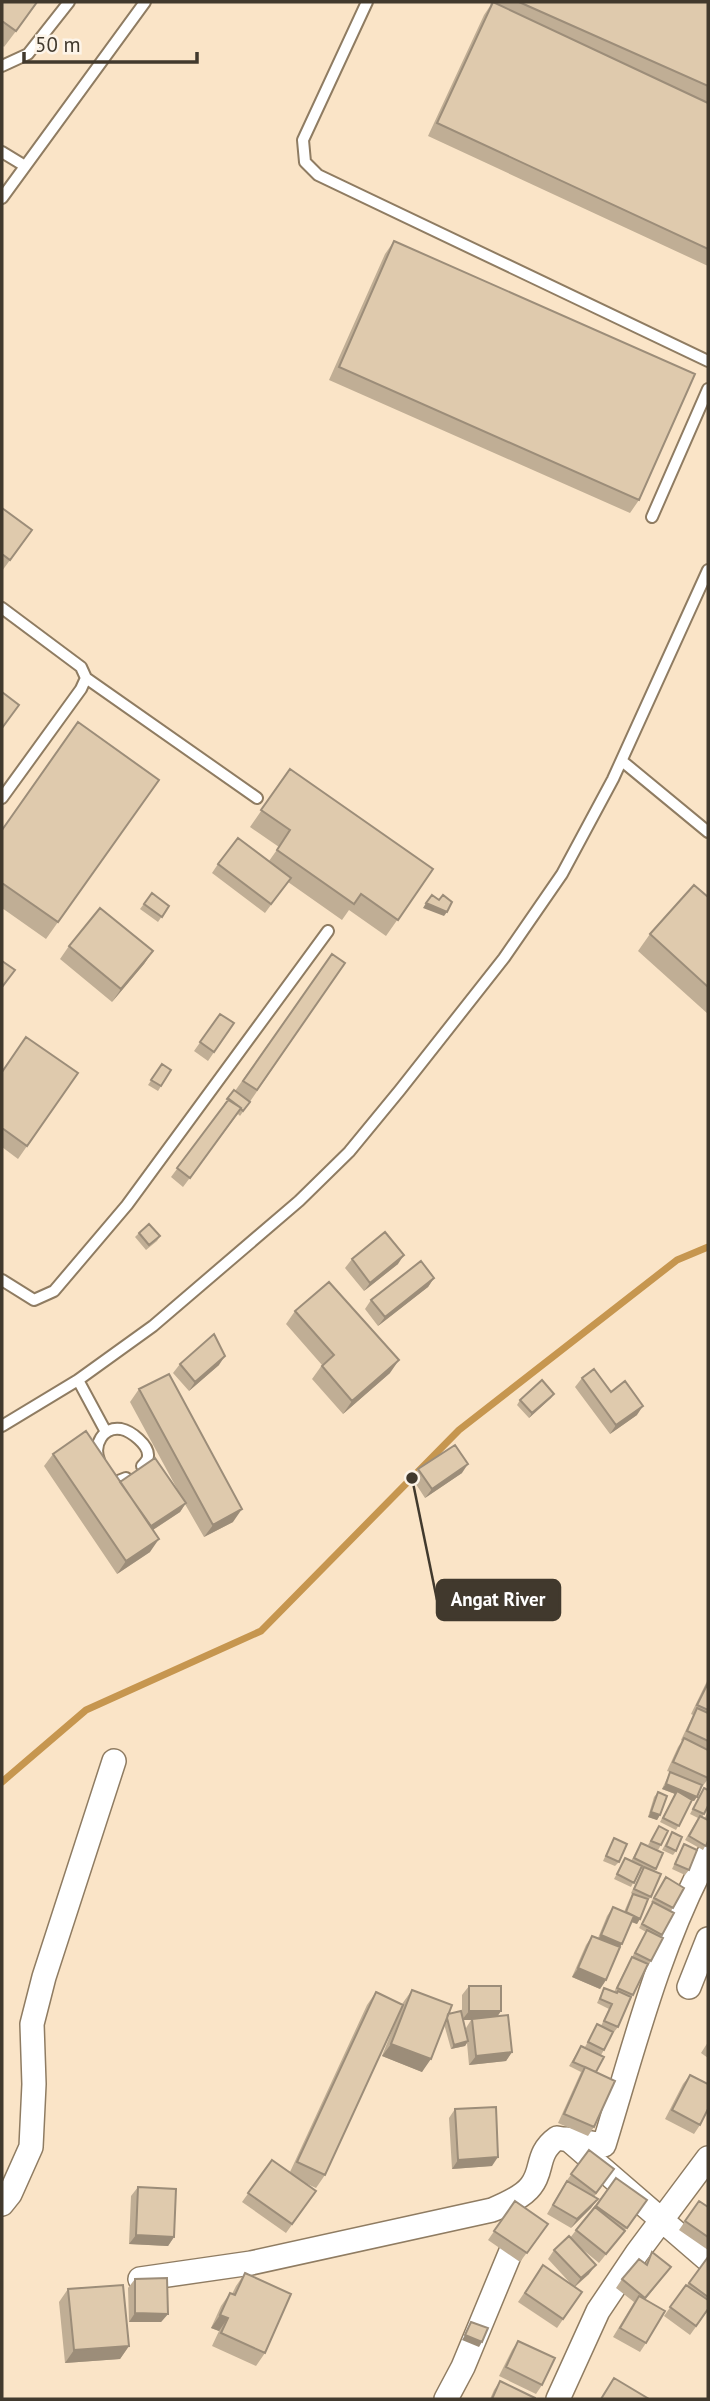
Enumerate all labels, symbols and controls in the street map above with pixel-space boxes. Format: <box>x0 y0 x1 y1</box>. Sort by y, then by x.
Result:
scale bar <box>24 21 198 65</box>
text: 50 m <box>35 31 81 58</box>
callout: Angat River <box>437 1580 560 1620</box>
text: Angat River <box>451 1587 546 1611</box>

